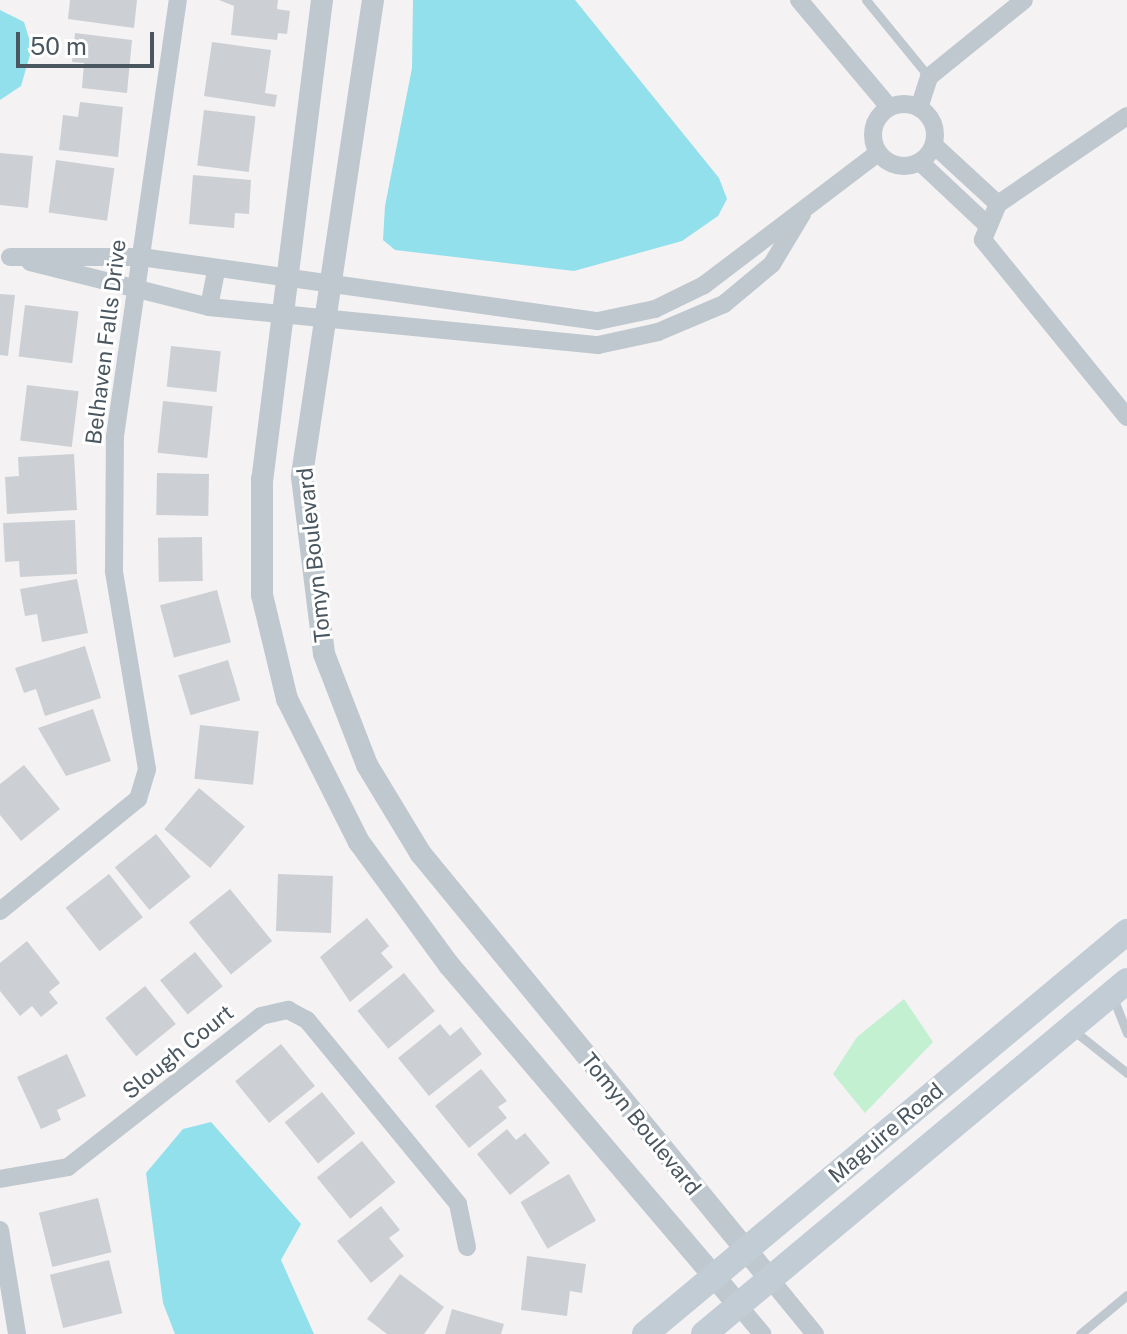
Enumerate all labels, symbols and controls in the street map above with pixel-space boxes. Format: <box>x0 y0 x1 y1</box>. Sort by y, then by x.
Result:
scale bar <box>20 16 158 66</box>
text: 50 m <box>30 32 87 60</box>
street label: Belhaven Falls Drive <box>80 238 132 446</box>
street label: Tomyn Boulevard <box>292 466 336 644</box>
street label: Slough Court <box>117 999 239 1105</box>
street label: Tomyn Boulevard <box>576 1048 706 1200</box>
street label: Maguire Road <box>823 1077 949 1189</box>

